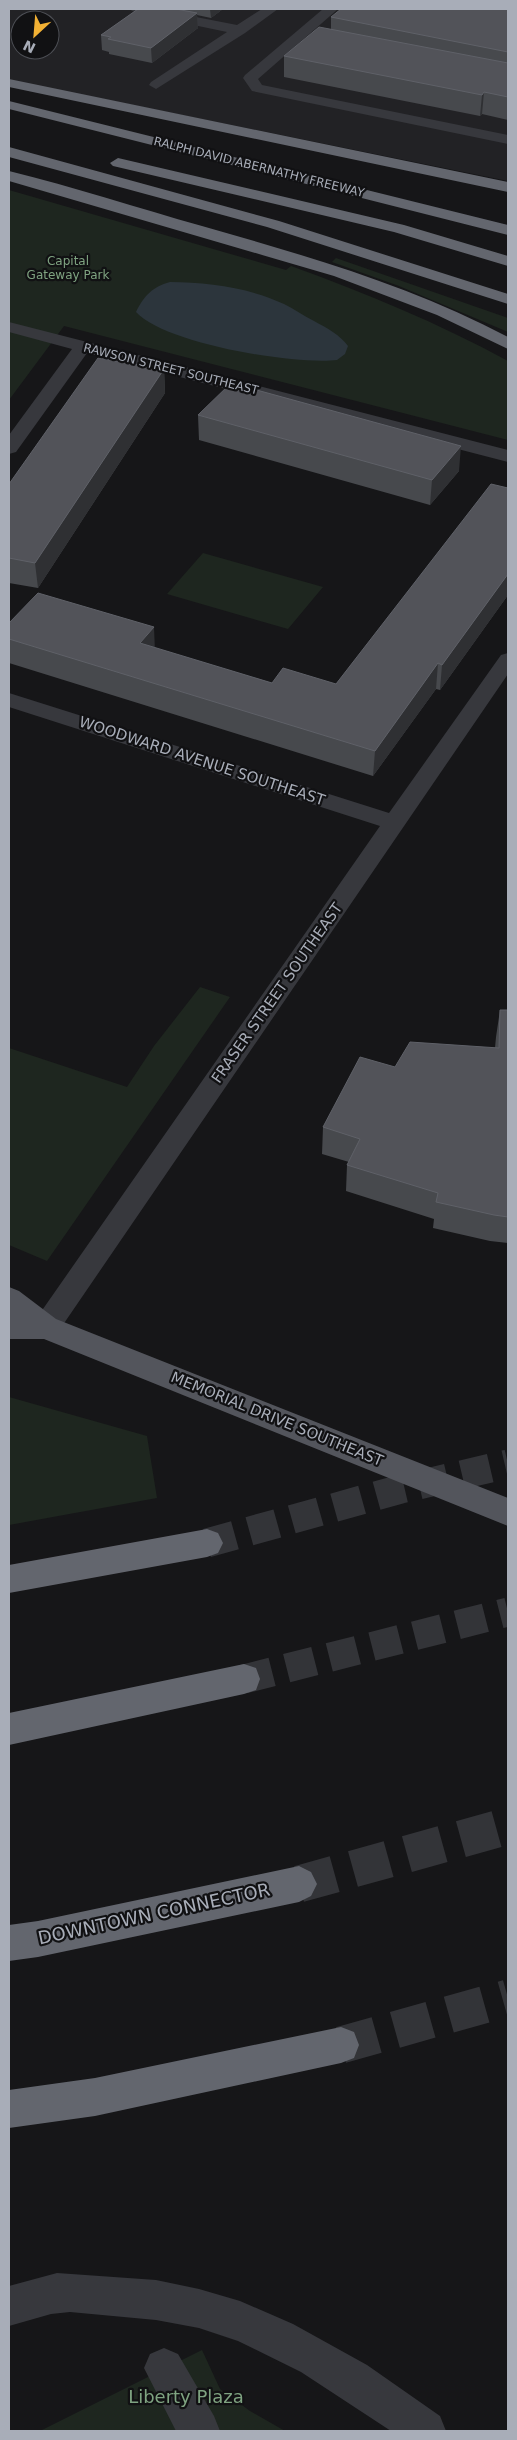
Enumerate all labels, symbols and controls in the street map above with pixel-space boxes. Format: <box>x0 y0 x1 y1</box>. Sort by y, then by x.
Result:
north arrow <box>10 10 60 60</box>
text: N <box>21 37 38 56</box>
street label: RALPH DAVID ABERNATHY FREEWAY <box>152 134 366 200</box>
park label: Capital Gateway Park <box>27 254 109 282</box>
street label: RAWSON STREET SOUTHEAST <box>82 340 261 398</box>
street label: WOODWARD AVENUE SOUTHEAST <box>77 713 328 810</box>
street label: FRASER STREET SOUTHEAST <box>208 899 347 1087</box>
street label: MEMORIAL DRIVE SOUTHEAST <box>168 1368 387 1470</box>
street label: DOWNTOWN CONNECTOR <box>36 1879 272 1948</box>
park label: Liberty Plaza <box>128 2386 244 2407</box>

